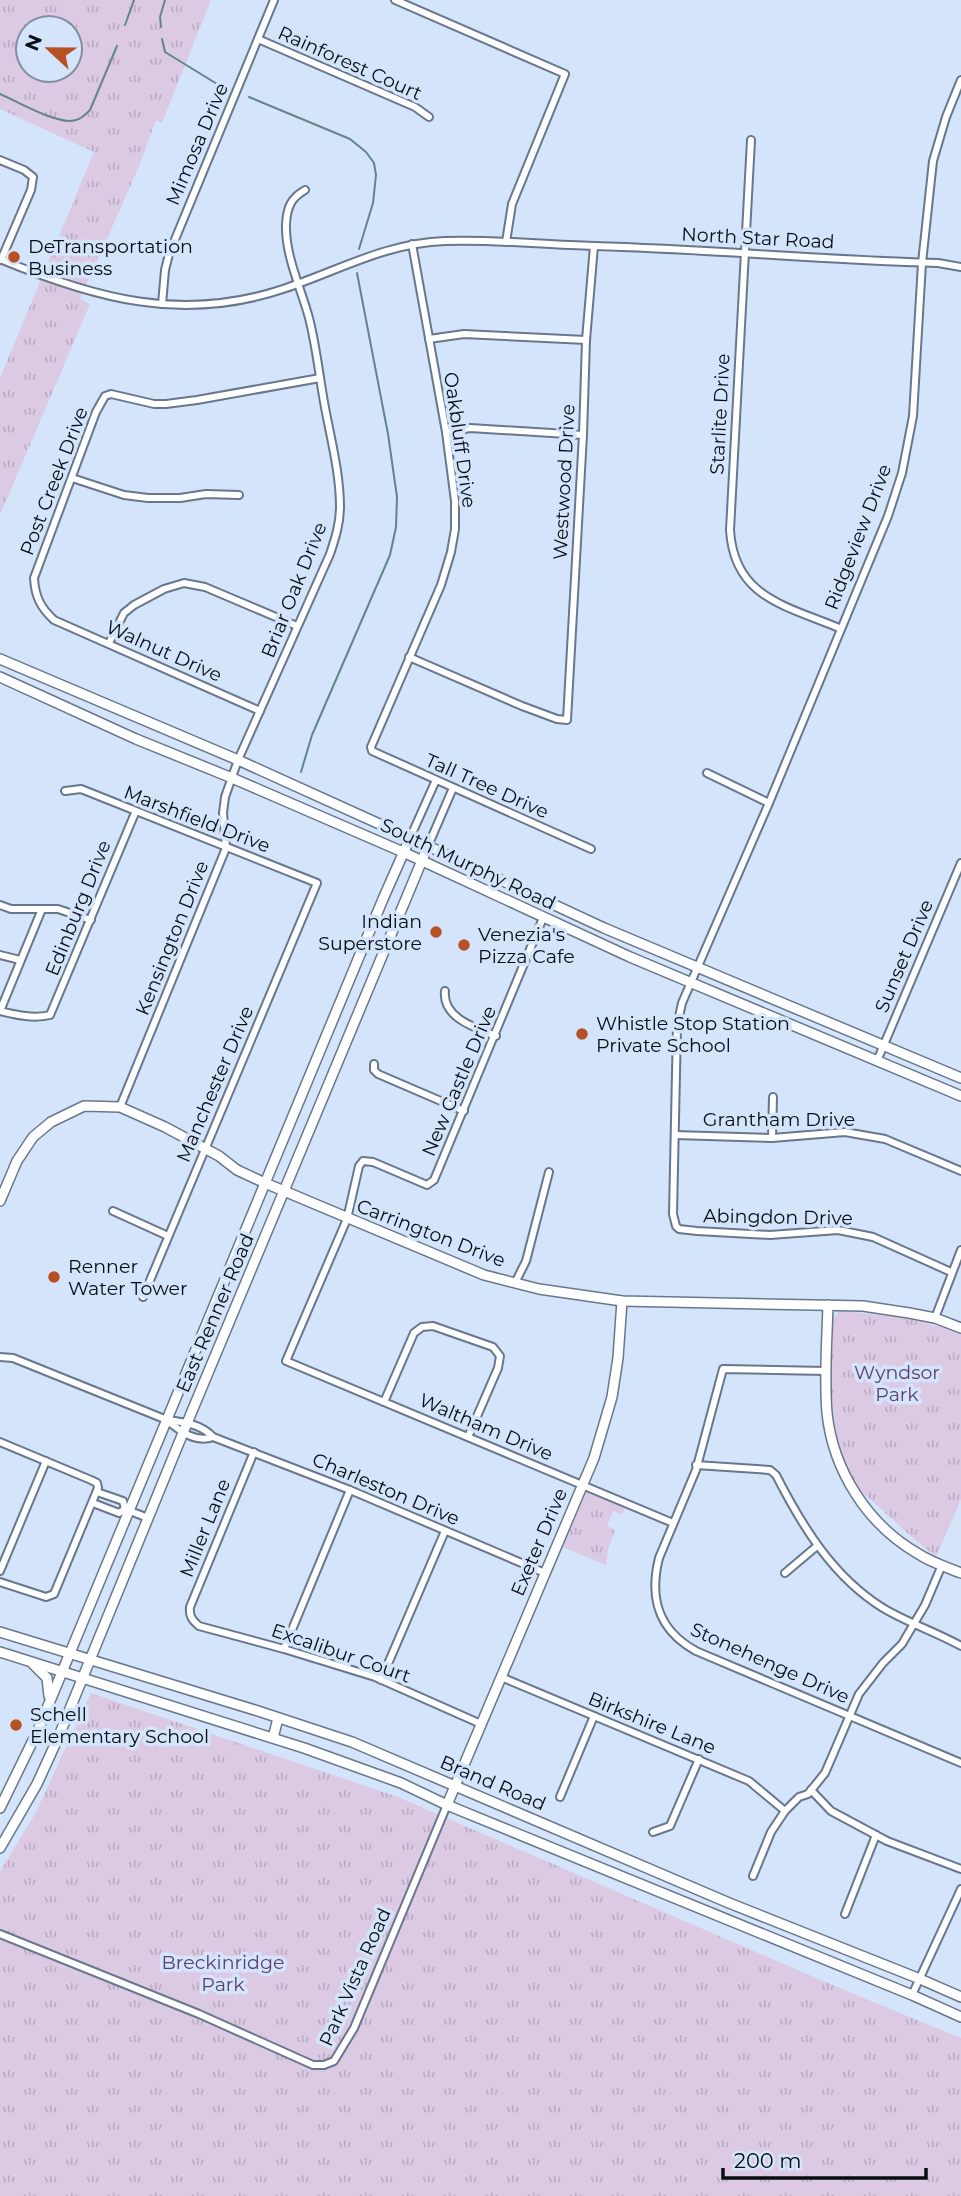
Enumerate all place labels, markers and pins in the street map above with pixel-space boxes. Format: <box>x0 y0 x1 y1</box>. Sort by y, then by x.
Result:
place label: DeTransportation Business <box>28 235 193 280</box>
marker: DeTransportation Business <box>6 249 22 265</box>
place label: Indian Superstore <box>318 910 422 955</box>
place label: Venezia's Pizza Cafe <box>478 923 575 968</box>
marker: Indian Superstore <box>428 924 444 940</box>
marker: Venezia's Pizza Cafe <box>456 937 472 953</box>
place label: Whistle Stop Station Private School <box>596 1012 790 1057</box>
marker: Whistle Stop Station Private School <box>574 1026 590 1042</box>
place label: Renner Water Tower <box>68 1255 188 1300</box>
marker: Renner Water Tower <box>46 1269 62 1285</box>
place label: Schell Elementary School <box>30 1703 209 1748</box>
marker: Schell Elementary School <box>8 1717 24 1733</box>

